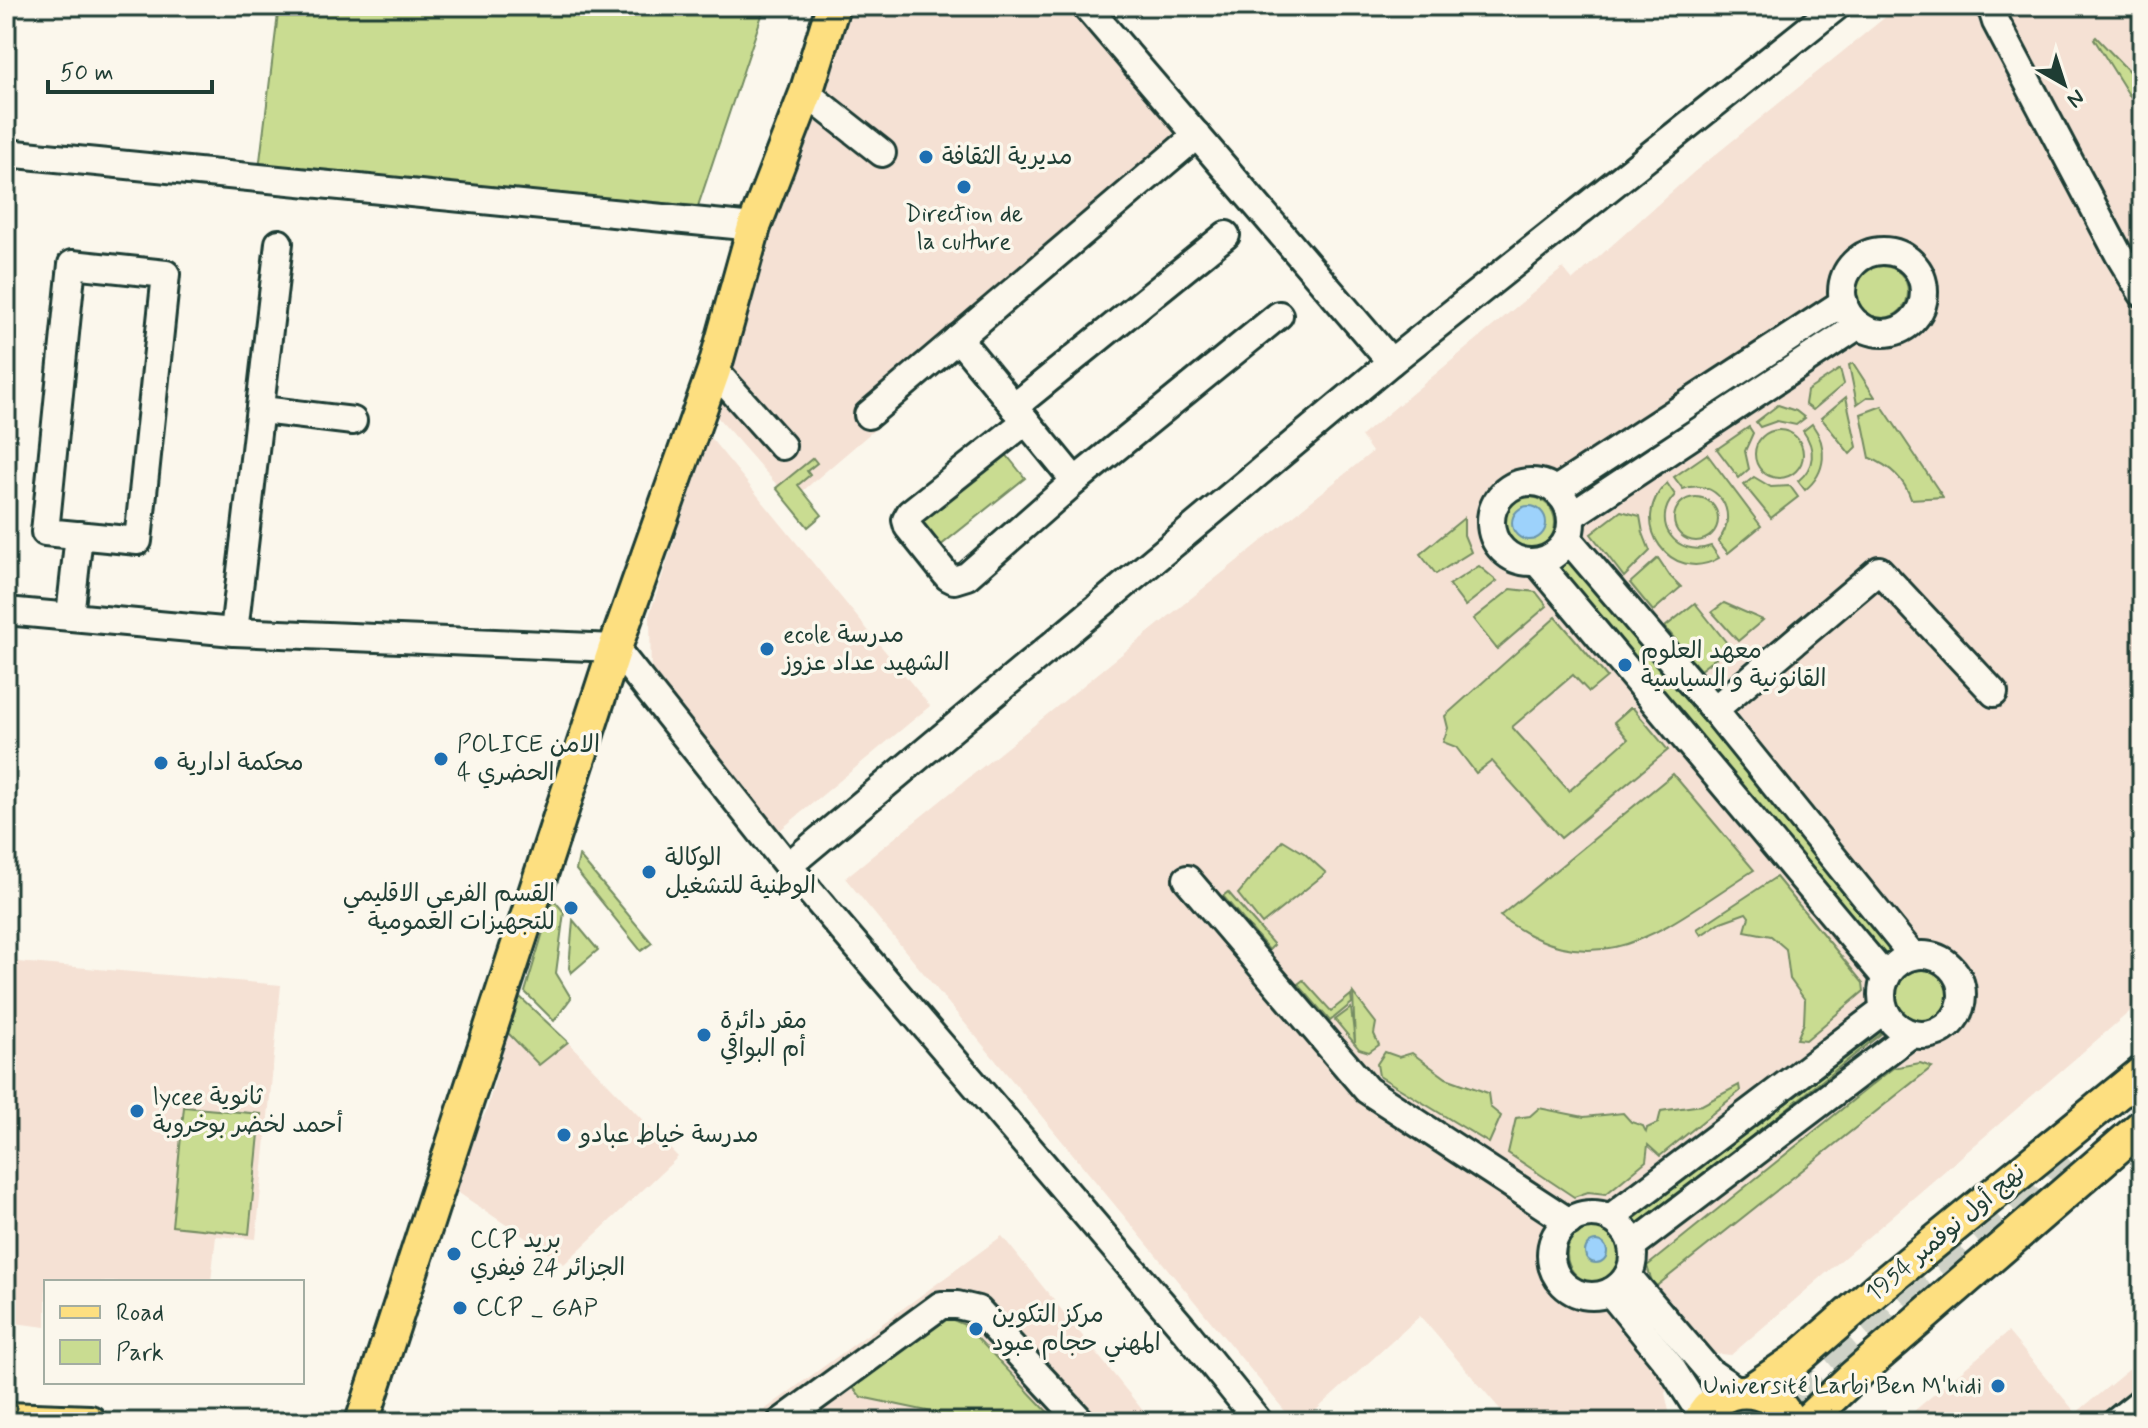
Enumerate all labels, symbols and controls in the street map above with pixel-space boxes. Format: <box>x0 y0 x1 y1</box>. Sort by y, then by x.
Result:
scale bar <box>48 44 212 94</box>
north arrow <box>2024 44 2104 124</box>
text: 50 m <box>60 58 114 89</box>
text: N <box>2061 82 2090 113</box>
place label: مديرية الثقافة <box>942 142 1072 173</box>
marker: مديرية الثقافة <box>917 148 935 166</box>
marker: Direction de la culture <box>955 178 973 196</box>
place label: Direction de la culture <box>905 199 1023 258</box>
place label: ecole مدرسة الشهيد عداد عزوز <box>781 620 950 679</box>
place label: معهد العلوم القانونية و السياسية <box>1641 636 1826 695</box>
marker: ecole مدرسة الشهيد عداد عزوز <box>758 640 776 658</box>
marker: معهد العلوم القانونية و السياسية <box>1616 656 1634 674</box>
place label: POLICE الامن الحضري 4 <box>457 730 600 789</box>
place label: محكمة ادارية <box>177 748 304 779</box>
marker: POLICE الامن الحضري 4 <box>432 750 450 768</box>
marker: محكمة ادارية <box>152 754 170 772</box>
place label: الوكالة الوطنية للتشغيل <box>665 843 816 902</box>
marker: الوكالة الوطنية للتشغيل <box>640 863 658 881</box>
place label: القسم الفرعي الاقليمي للتجهيزات العمومية <box>343 879 555 938</box>
marker: القسم الفرعي الاقليمي للتجهيزات العمومية <box>562 899 580 917</box>
place label: مقر دائرة أم البواقي <box>720 1006 807 1066</box>
marker: مقر دائرة أم البواقي <box>695 1026 713 1044</box>
place label: lycee ثانوية أحمد لخضر بوخروبة <box>153 1082 343 1141</box>
marker: lycee ثانوية أحمد لخضر بوخروبة <box>128 1102 146 1120</box>
place label: مدرسة خياط عبادو <box>578 1120 759 1151</box>
marker: مدرسة خياط عبادو <box>555 1126 573 1144</box>
street label: نهج أول نوفمبر 1954 <box>1859 1156 2032 1309</box>
place label: CCP بريد الجزائر 24 فيفري <box>470 1225 625 1284</box>
marker: CCP بريد الجزائر 24 فيفري <box>445 1245 463 1263</box>
legend <box>44 1280 304 1384</box>
place label: CCP _ GAP <box>476 1293 598 1324</box>
text: Road <box>116 1298 164 1329</box>
marker: CCP _ GAP <box>451 1299 469 1317</box>
place label: مركز التكوين المهني حجام عبود <box>992 1300 1161 1363</box>
marker: مركز التكوين المهني حجام عبود <box>967 1320 985 1338</box>
text: Park <box>116 1338 164 1369</box>
place label: Université Larbi Ben M'hidi <box>1703 1371 1982 1402</box>
marker: Université Larbi Ben M'hidi <box>1989 1377 2007 1395</box>

